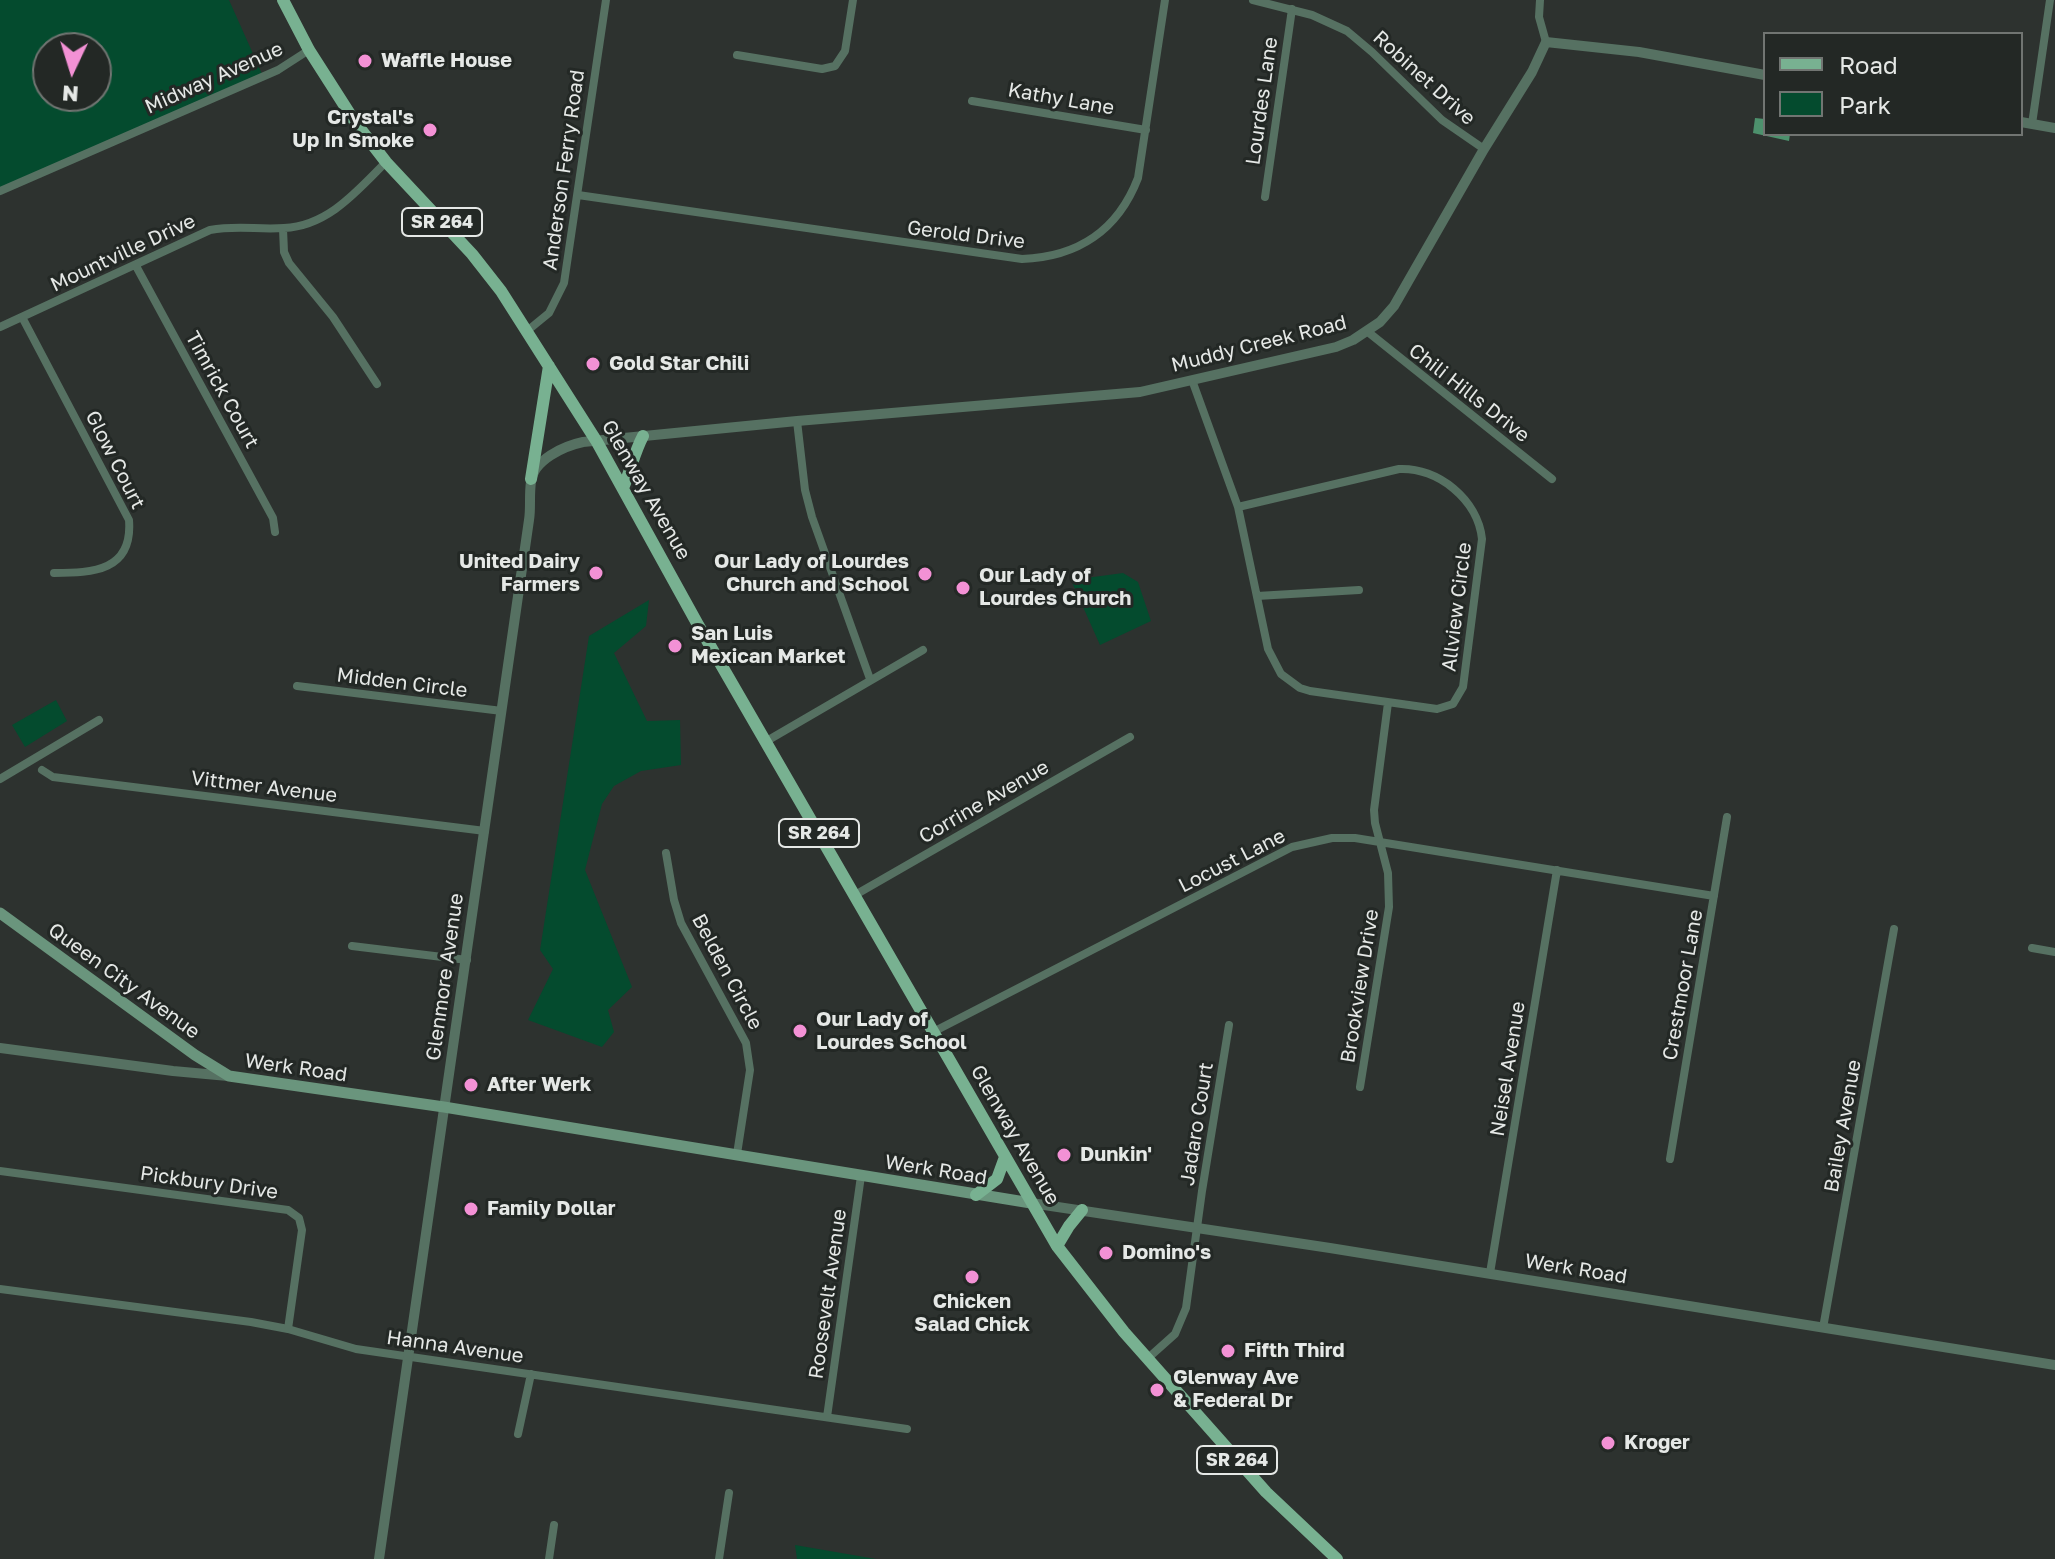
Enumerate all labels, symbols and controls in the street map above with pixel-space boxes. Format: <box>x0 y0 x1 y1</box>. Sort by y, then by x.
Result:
street label: Robinet Drive <box>1368 26 1480 130</box>
north arrow <box>32 32 112 112</box>
legend <box>1763 32 2023 136</box>
street label: Lourdes Lane <box>1241 35 1283 167</box>
street label: Midway Avenue <box>141 37 287 119</box>
place label: Waffle House <box>381 49 512 73</box>
text: Road <box>1839 50 1898 79</box>
marker: Waffle House <box>356 52 374 70</box>
street label: Anderson Ferry Road <box>538 68 590 272</box>
street label: Kathy Lane <box>1006 78 1116 120</box>
text: N <box>61 80 80 108</box>
text: Park <box>1839 90 1891 119</box>
place label: Crystal's Up In Smoke <box>292 106 414 153</box>
marker: Crystal's Up In Smoke <box>421 121 439 139</box>
road number: SR 264 <box>402 208 482 236</box>
street label: Mountville Drive <box>47 209 199 297</box>
street label: Gerold Drive <box>906 216 1026 254</box>
street label: Muddy Creek Road <box>1169 311 1349 377</box>
street label: Timrick Court <box>180 327 264 453</box>
street label: Chili Hills Drive <box>1404 338 1534 448</box>
place label: Gold Star Chili <box>609 352 749 376</box>
marker: Gold Star Chili <box>584 355 602 373</box>
street label: Glow Court <box>80 407 150 513</box>
street label: Glenway Avenue <box>596 416 696 564</box>
street label: Allview Circle <box>1437 541 1477 673</box>
place label: United Dairy Farmers <box>459 550 580 597</box>
place label: Our Lady of Lourdes Church and School <box>714 550 909 597</box>
marker: United Dairy Farmers <box>587 564 605 582</box>
place label: Our Lady of Lourdes Church <box>979 564 1131 611</box>
marker: Our Lady of Lourdes Church and School <box>916 565 934 583</box>
marker: Our Lady of Lourdes Church <box>954 579 972 597</box>
place label: San Luis Mexican Market <box>691 622 846 669</box>
marker: San Luis Mexican Market <box>666 637 684 655</box>
street label: Midden Circle <box>335 663 469 703</box>
street label: Corrine Avenue <box>915 755 1053 849</box>
street label: Vittmer Avenue <box>189 766 339 808</box>
road number: SR 264 <box>779 819 859 847</box>
street label: Locust Lane <box>1175 824 1289 898</box>
street label: Glenmore Avenue <box>421 892 469 1062</box>
street label: Brookview Drive <box>1336 907 1384 1065</box>
street label: Crestmoor Lane <box>1658 908 1708 1062</box>
street label: Belden Circle <box>686 910 768 1034</box>
street label: Queen City Avenue <box>44 918 204 1044</box>
street label: Neisel Avenue <box>1485 1000 1531 1138</box>
place label: Our Lady of Lourdes School <box>816 1008 967 1055</box>
marker: Our Lady of Lourdes School <box>791 1022 809 1040</box>
street label: Werk Road <box>243 1049 349 1087</box>
street label: Bailey Avenue <box>1820 1058 1866 1194</box>
street label: Glenway Avenue <box>965 1061 1065 1209</box>
street label: Jadaro Court <box>1175 1061 1219 1187</box>
place label: After Werk <box>487 1073 591 1097</box>
marker: After Werk <box>462 1076 480 1094</box>
place label: Dunkin' <box>1080 1143 1152 1167</box>
marker: Dunkin' <box>1055 1146 1073 1164</box>
street label: Werk Road <box>883 1150 989 1190</box>
street label: Pickbury Drive <box>138 1161 280 1205</box>
place label: Family Dollar <box>487 1197 615 1221</box>
marker: Family Dollar <box>462 1200 480 1218</box>
street label: Roosevelt Avenue <box>804 1208 852 1380</box>
place label: Domino's <box>1122 1241 1211 1265</box>
marker: Domino's <box>1097 1244 1115 1262</box>
street label: Werk Road <box>1523 1249 1629 1289</box>
marker: Chicken Salad Chick <box>963 1268 981 1286</box>
place label: Chicken Salad Chick <box>914 1290 1030 1337</box>
street label: Hanna Avenue <box>385 1326 525 1368</box>
place label: Fifth Third <box>1244 1339 1345 1363</box>
marker: Fifth Third <box>1219 1342 1237 1360</box>
place label: Glenway Ave & Federal Dr <box>1173 1366 1299 1413</box>
marker: Glenway Ave & Federal Dr <box>1148 1381 1166 1399</box>
place label: Kroger <box>1624 1431 1690 1455</box>
marker: Kroger <box>1599 1434 1617 1452</box>
road number: SR 264 <box>1197 1446 1277 1474</box>

